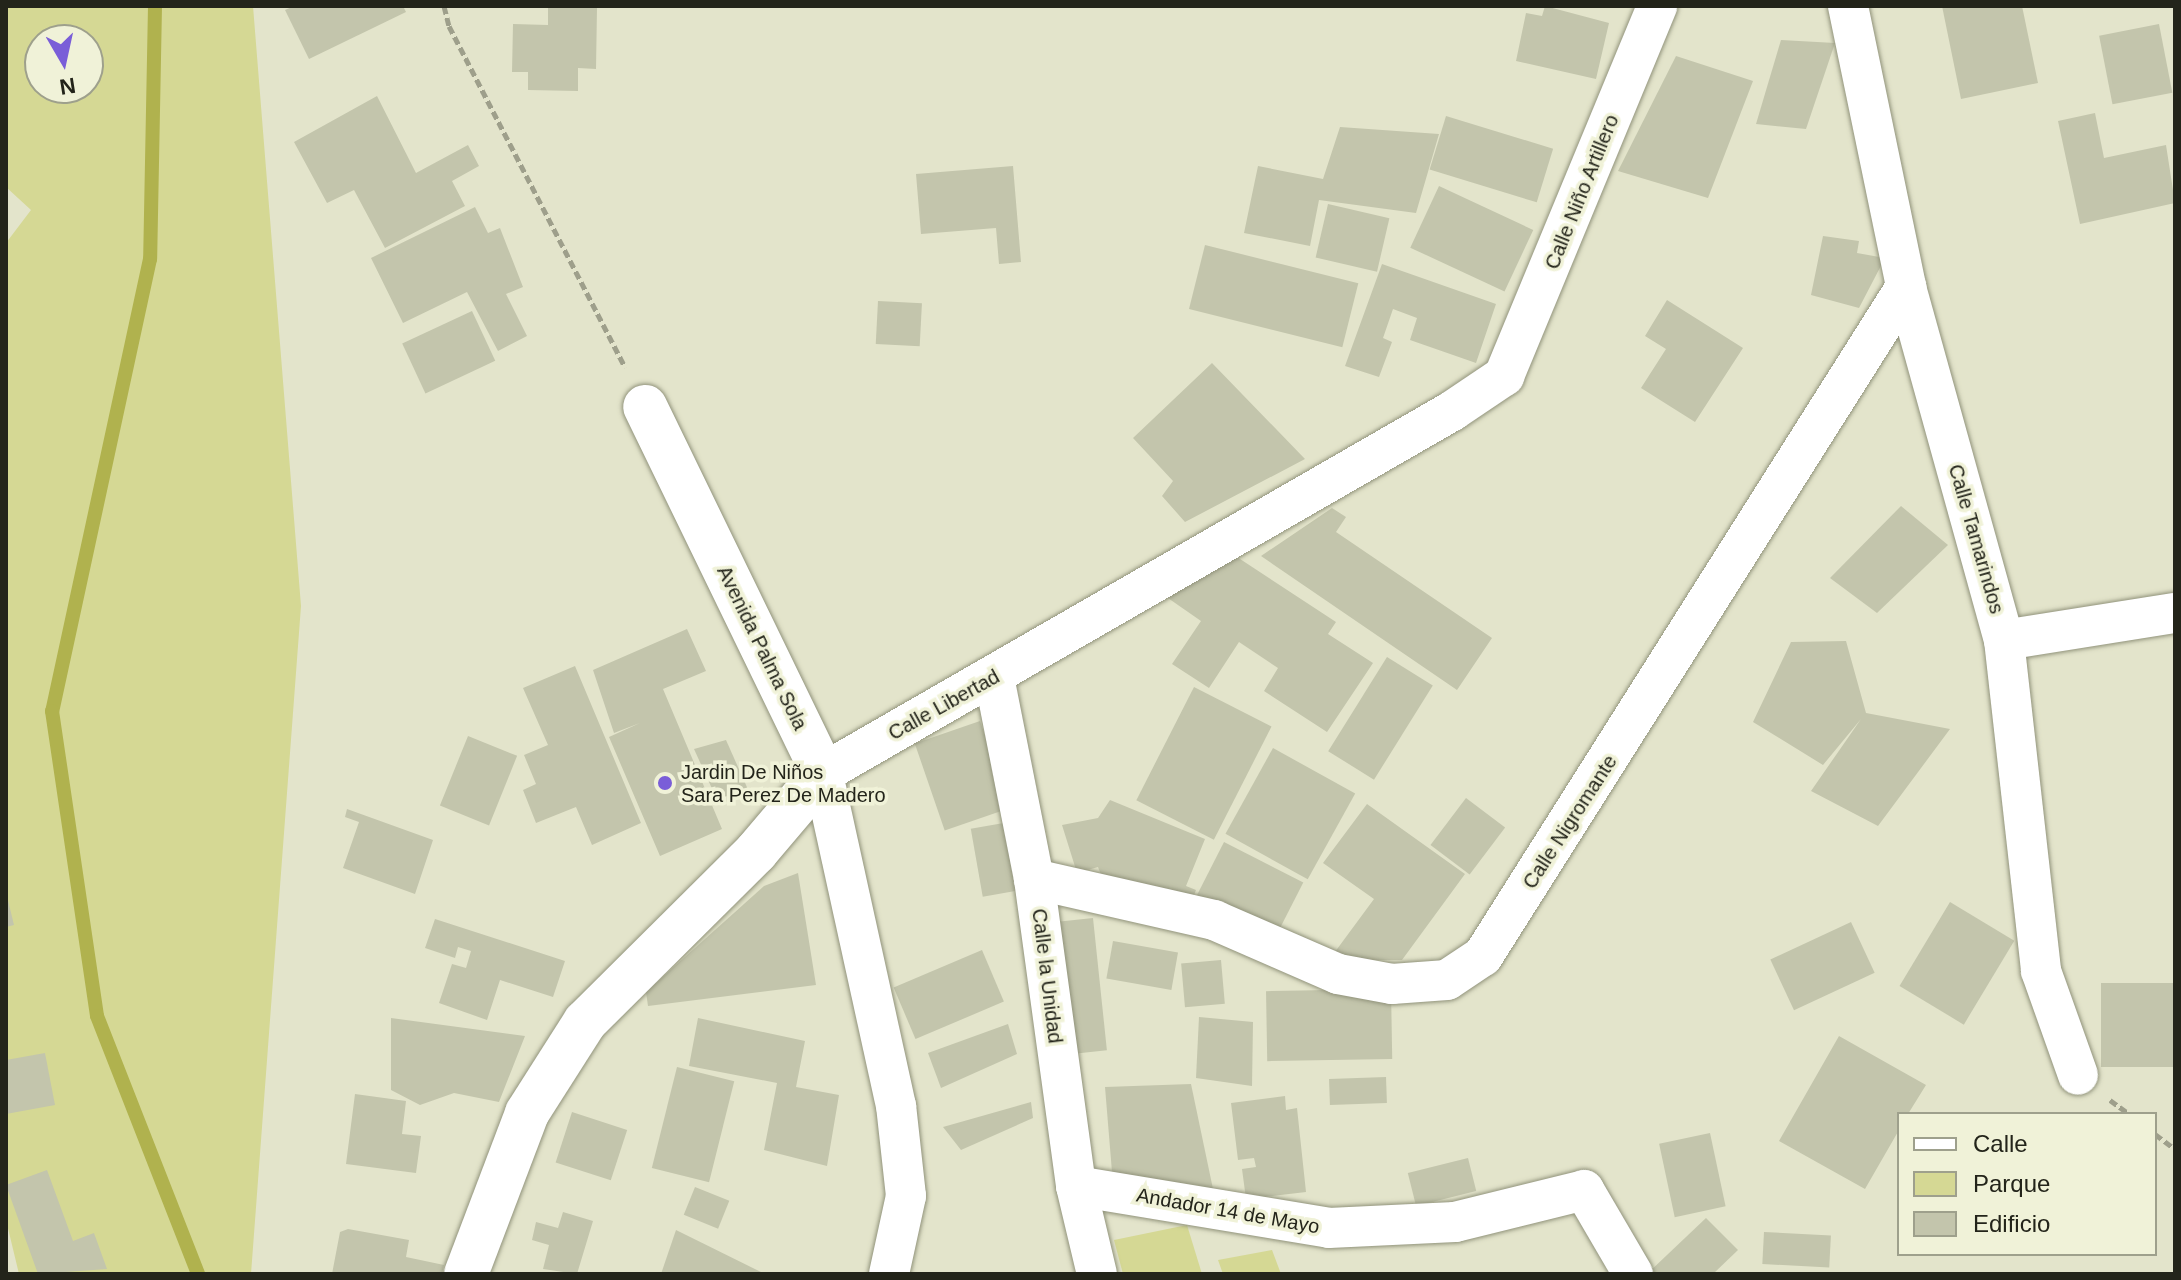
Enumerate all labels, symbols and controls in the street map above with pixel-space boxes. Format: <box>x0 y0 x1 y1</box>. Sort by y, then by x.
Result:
north arrow <box>24 24 104 104</box>
text: N <box>58 73 77 100</box>
street label: Calle Niño Artillero <box>1540 111 1624 273</box>
street label: Calle Tamarindos <box>1943 461 2009 617</box>
street label: Avenida Palma Sola <box>712 562 812 734</box>
street label: Calle Libertad <box>884 665 1004 745</box>
street label: Calle Nigromante <box>1518 751 1622 893</box>
place label: Jardin De Niños Sara Perez De Madero <box>681 760 886 807</box>
marker: Jardin De Niños Sara Perez De Madero <box>656 774 674 792</box>
street label: Calle la Unidad <box>1027 907 1067 1045</box>
legend <box>1897 1112 2157 1256</box>
text: Calle <box>1973 1130 2028 1157</box>
text: Parque <box>1973 1170 2050 1197</box>
street label: Andador 14 de Mayo <box>1134 1183 1322 1239</box>
text: Edificio <box>1973 1210 2050 1237</box>

